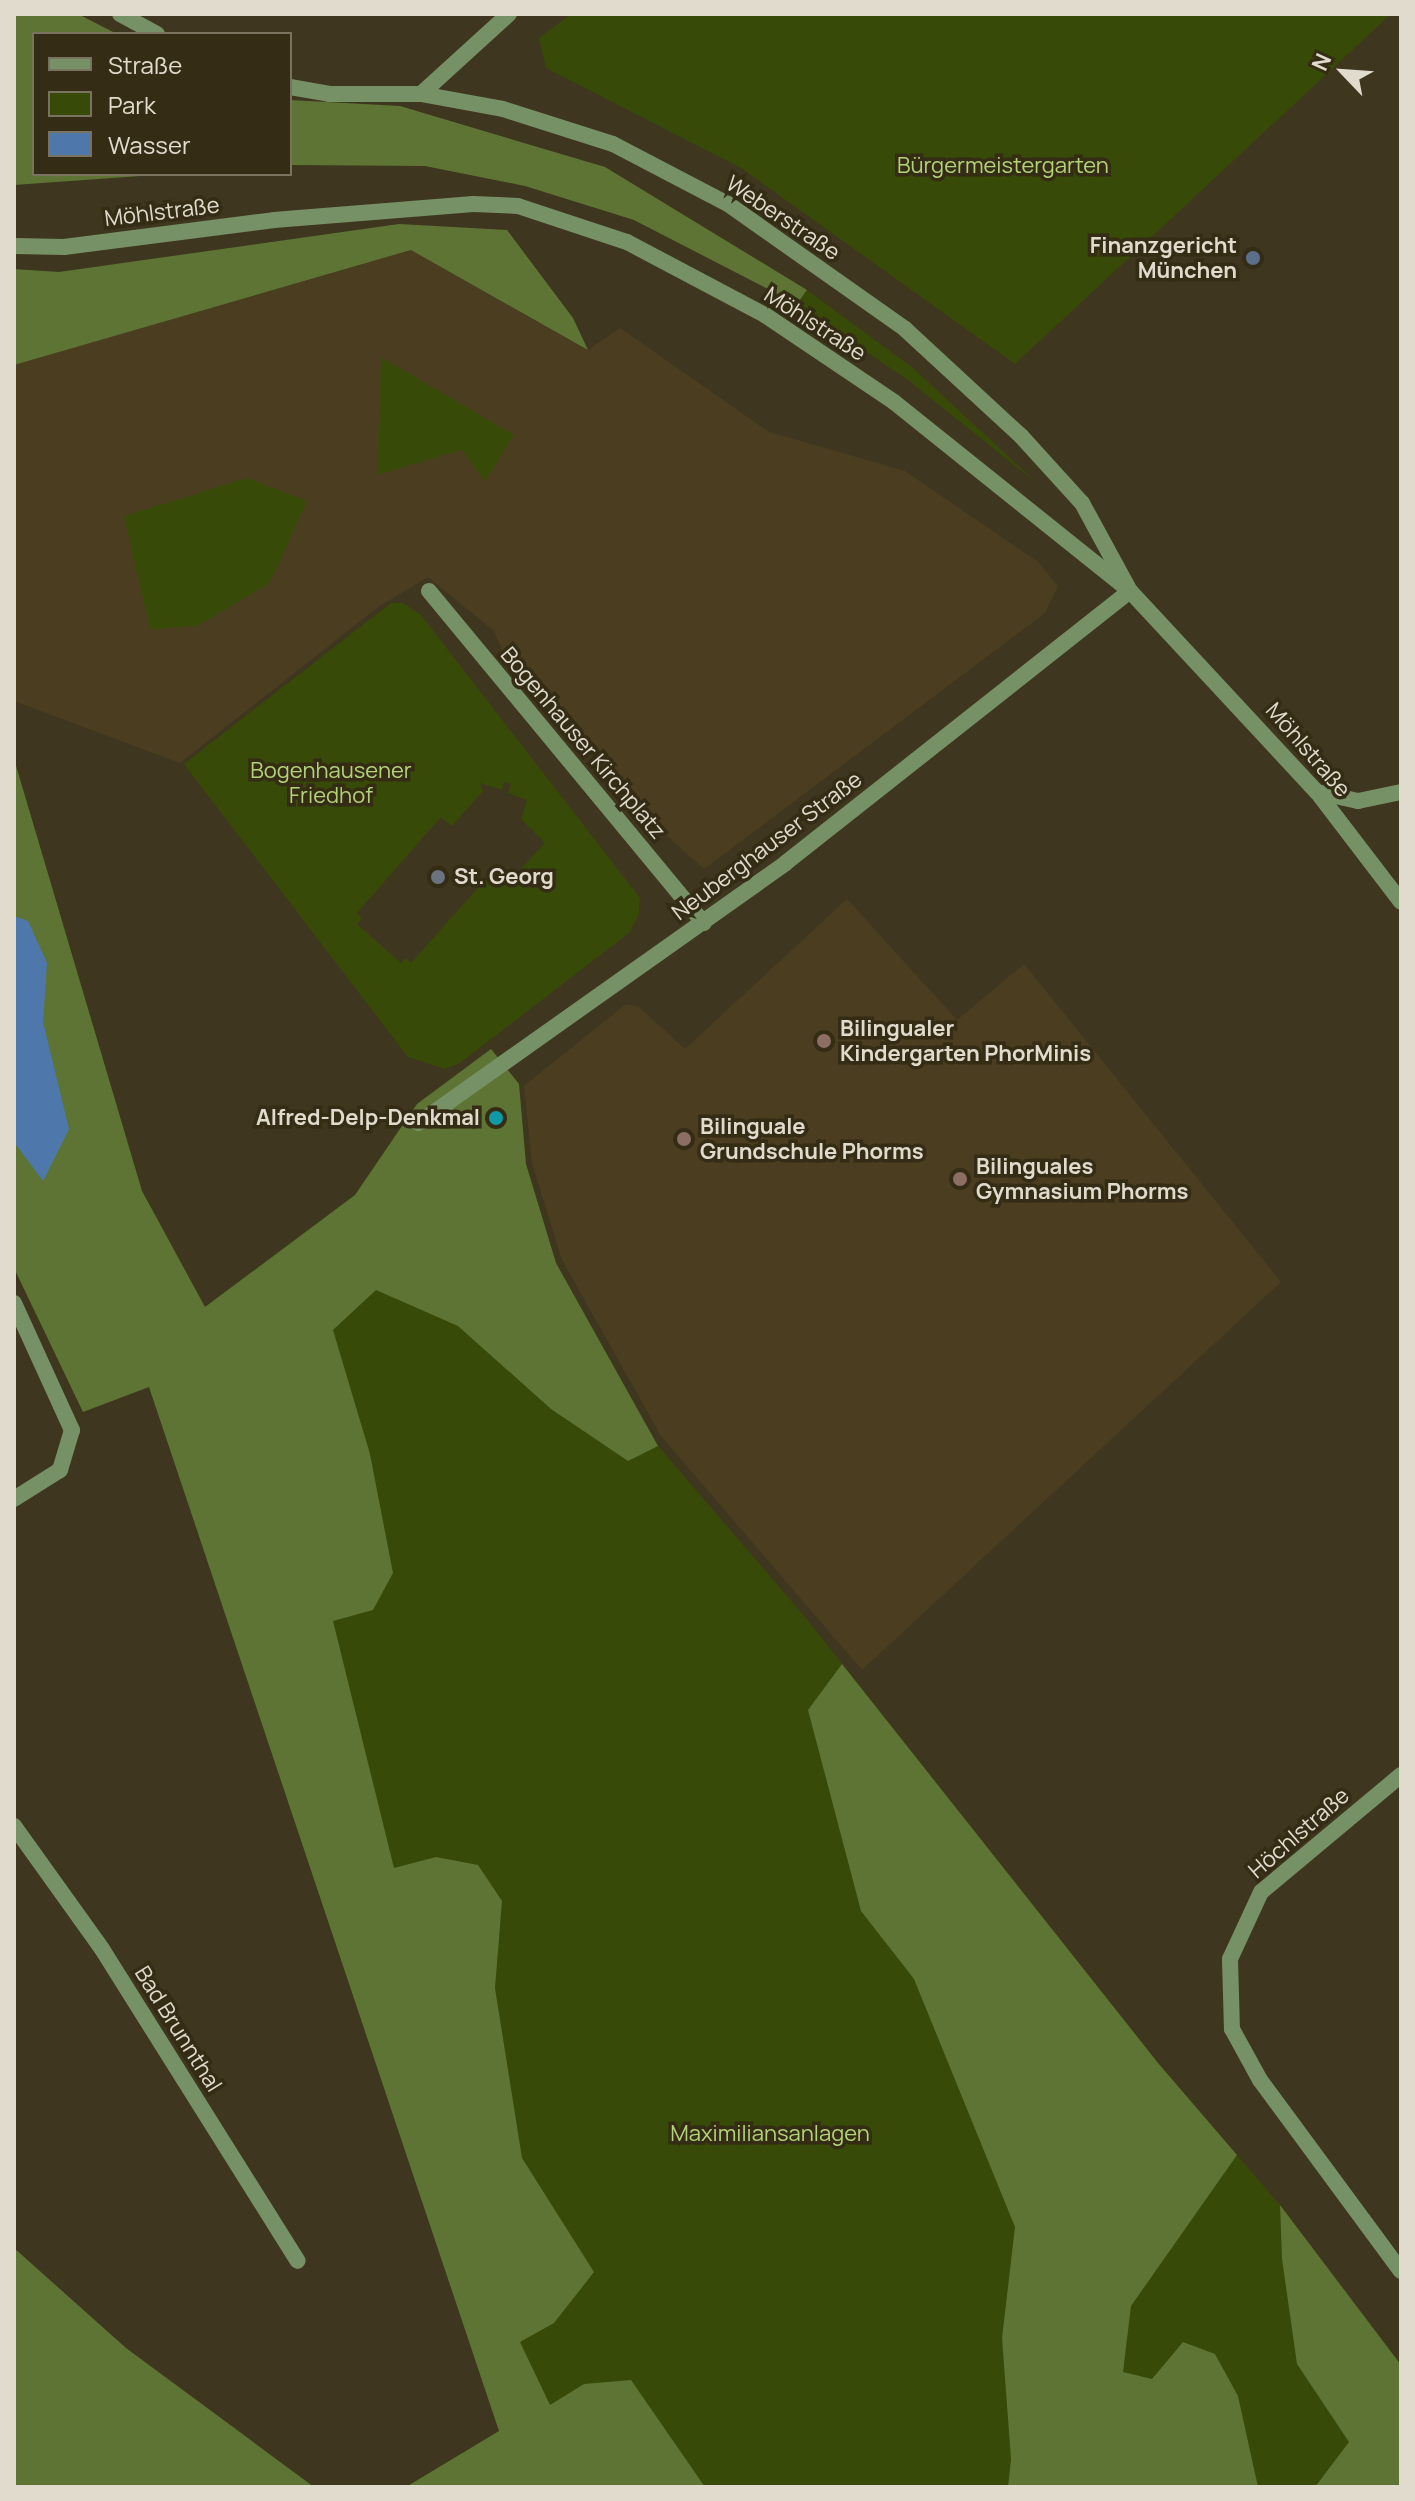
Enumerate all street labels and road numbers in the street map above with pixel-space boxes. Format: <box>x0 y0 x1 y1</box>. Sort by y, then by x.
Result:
street label: Weberstraße <box>721 170 845 266</box>
street label: Möhlstraße <box>103 192 221 232</box>
street label: Möhlstraße <box>759 281 871 367</box>
street label: Bogenhauser Kirchplatz <box>495 642 671 844</box>
street label: Möhlstraße <box>1260 698 1356 802</box>
street label: Neuberghauser Straße <box>667 766 867 926</box>
street label: Höchlstraße <box>1243 1782 1355 1884</box>
street label: Bad Brunnthal <box>129 1961 227 2097</box>

